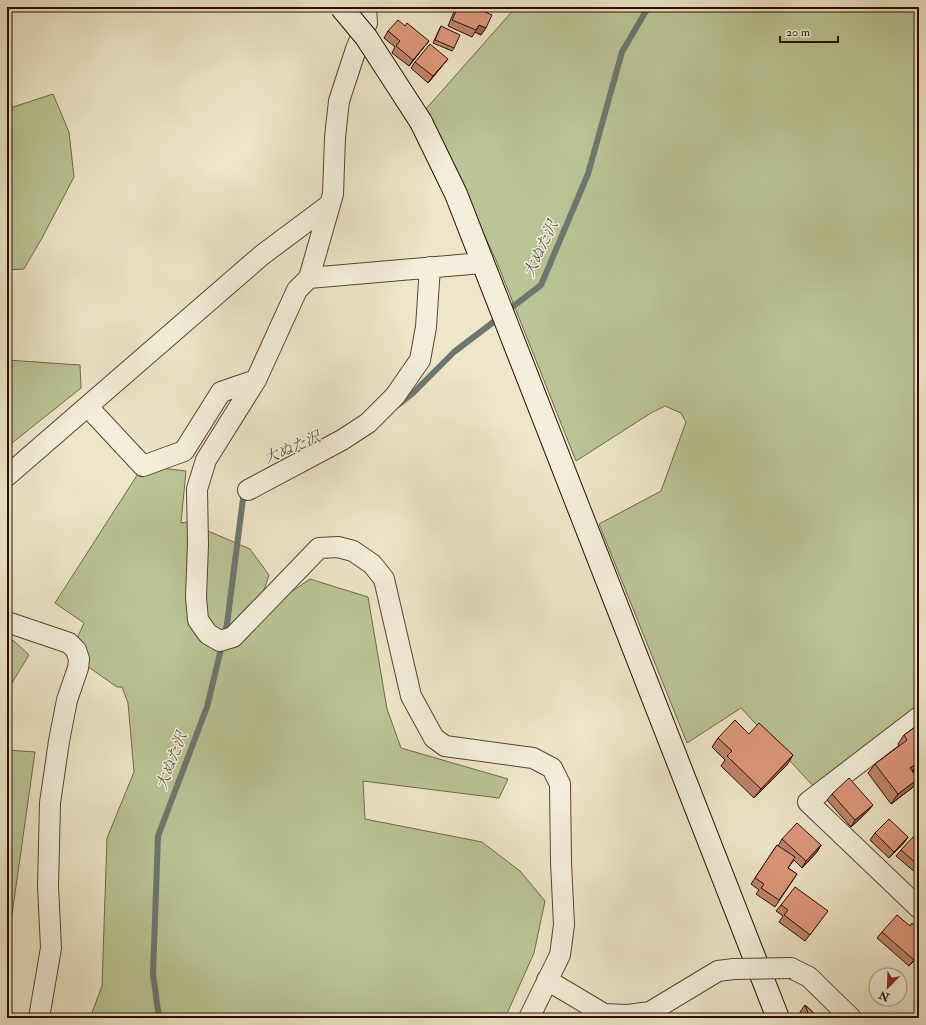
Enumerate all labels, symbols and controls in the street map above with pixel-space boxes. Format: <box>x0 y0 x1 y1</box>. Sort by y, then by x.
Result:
scale bar <box>780 18 838 44</box>
text: 20 m <box>786 25 811 40</box>
water label: 大ぬた沢 <box>520 216 563 280</box>
water label: 大ぬた沢 <box>261 427 325 468</box>
water label: 大ぬた沢 <box>152 728 192 792</box>
north arrow <box>868 967 908 1007</box>
text: N <box>876 987 892 1004</box>

